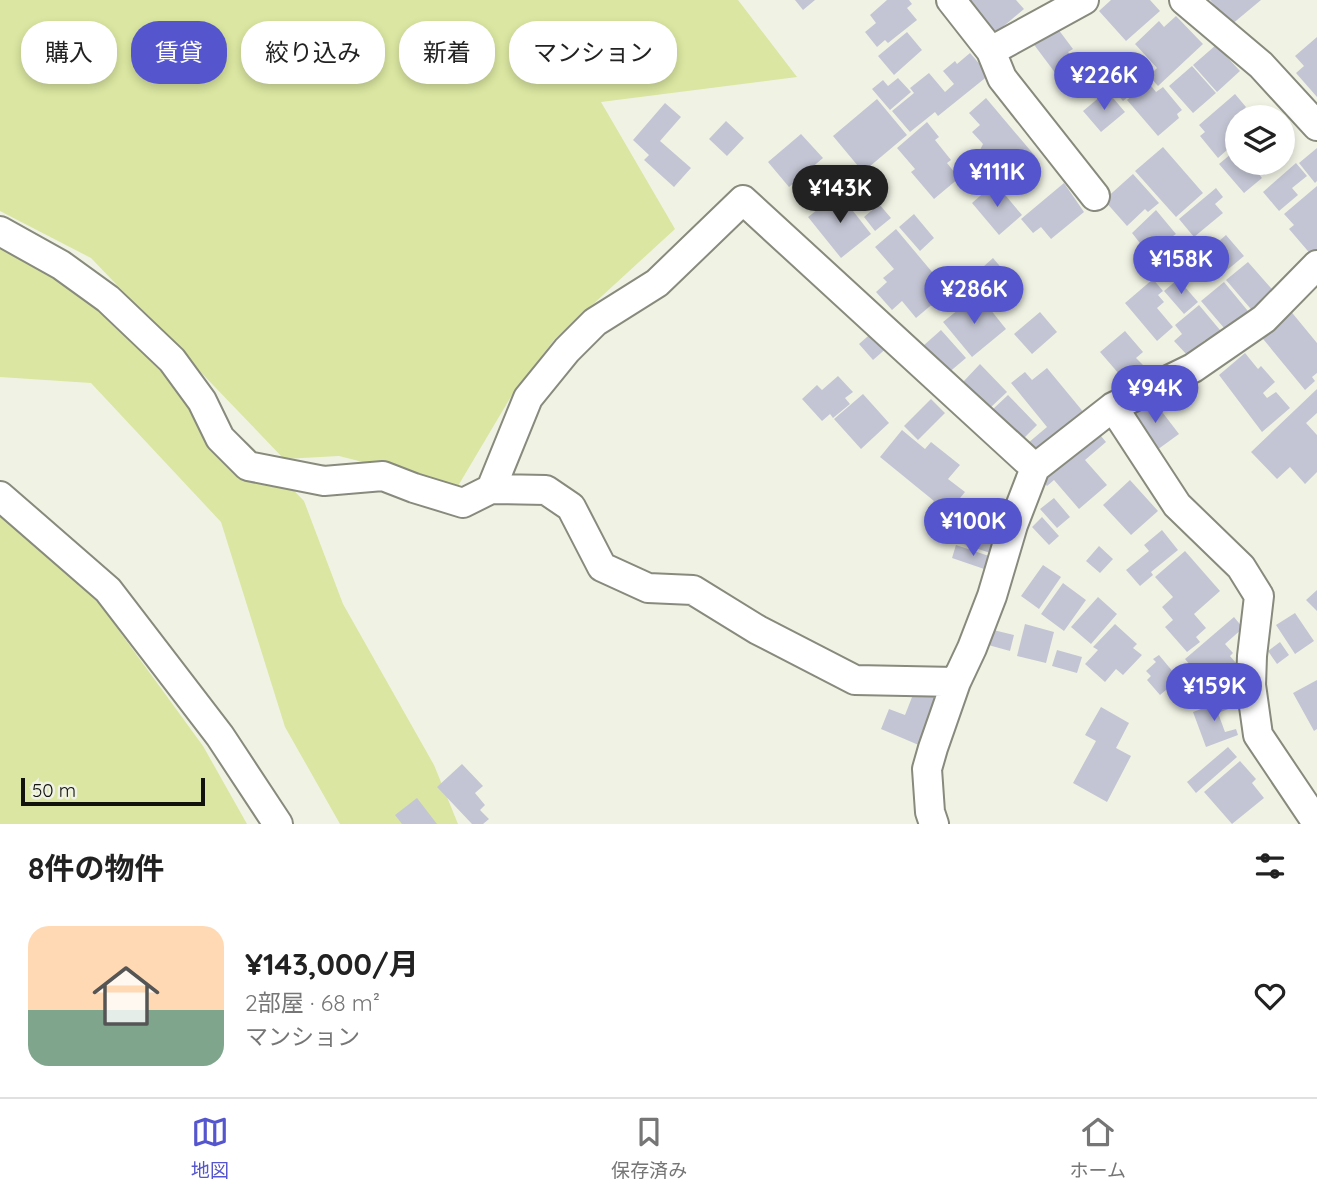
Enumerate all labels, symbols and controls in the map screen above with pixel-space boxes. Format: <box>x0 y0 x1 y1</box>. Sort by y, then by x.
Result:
chip: 購入 <box>21 21 117 84</box>
chip: 賃貸 <box>131 21 227 84</box>
chip: 絞り込み <box>241 21 385 84</box>
chip: 新着 <box>399 21 495 84</box>
chip: マンション <box>509 21 677 84</box>
pin: ¥226K <box>1055 52 1153 112</box>
text: ¥226K <box>1070 60 1138 89</box>
map controls <box>1225 105 1295 175</box>
button: layers <box>1225 105 1295 175</box>
pin: ¥111K <box>948 150 1046 209</box>
text: ¥111K <box>969 157 1025 186</box>
pin: ¥143K <box>791 166 889 225</box>
text: ¥143K <box>808 173 872 202</box>
pin: ¥158K <box>1132 236 1230 296</box>
text: ¥158K <box>1149 244 1213 273</box>
pin: ¥286K <box>925 266 1023 326</box>
text: ¥286K <box>940 274 1008 303</box>
pin: ¥94K <box>1114 366 1196 425</box>
text: ¥94K <box>1127 373 1183 402</box>
pin: ¥100K <box>924 498 1022 558</box>
text: ¥100K <box>940 506 1006 535</box>
pin: ¥159K <box>1165 664 1263 723</box>
text: ¥159K <box>1182 671 1246 700</box>
scale bar <box>21 775 205 807</box>
text: 50 m <box>32 778 76 802</box>
icon: filters <box>1251 847 1289 885</box>
text: 8件の物件 <box>28 849 164 887</box>
text: ¥143,000/月 <box>245 945 419 983</box>
icon: home <box>84 954 168 1038</box>
icon: heart <box>1251 977 1289 1015</box>
text: 2部屋 · 68 m² <box>245 988 380 1017</box>
text: マンション <box>245 1022 360 1051</box>
tab: 地図 <box>191 1113 229 1182</box>
tab: 保存済み <box>611 1113 687 1182</box>
tab: ホーム <box>1069 1113 1126 1182</box>

